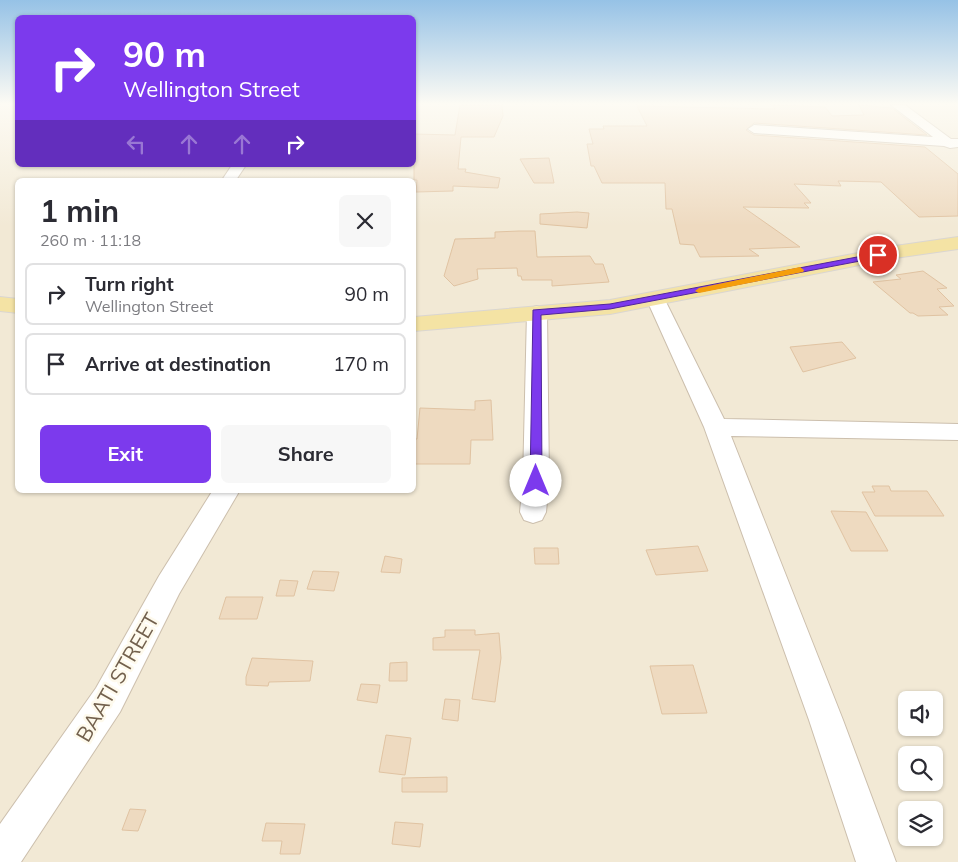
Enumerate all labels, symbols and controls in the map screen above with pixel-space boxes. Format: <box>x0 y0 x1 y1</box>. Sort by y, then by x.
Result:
text: 90 m <box>123 32 206 76</box>
icon: right <box>40 35 105 100</box>
text: Wellington Street <box>123 75 300 103</box>
icon: left <box>122 130 150 158</box>
icon: ahead <box>175 130 203 158</box>
icon: ahead <box>228 130 256 158</box>
icon: right <box>281 130 309 158</box>
text: 1 min <box>40 192 119 230</box>
button: close <box>339 195 391 247</box>
text: 260 m · 11:18 <box>40 230 141 250</box>
pin <box>857 234 899 276</box>
icon: arrive <box>864 241 892 269</box>
text: Turn right <box>85 272 174 296</box>
icon: right <box>42 280 70 308</box>
text: 90 m <box>345 282 389 306</box>
text: Wellington Street <box>85 296 213 316</box>
icon: arrive <box>42 350 70 378</box>
text: Arrive at destination <box>85 352 271 376</box>
text: 170 m <box>333 352 389 376</box>
button: Exit <box>40 425 211 483</box>
button: Share <box>221 425 391 483</box>
position arrow <box>509 454 561 506</box>
street label: BAATI STREET <box>70 608 164 746</box>
map controls <box>898 691 943 846</box>
button: sound <box>898 691 943 736</box>
button: search <box>898 746 943 791</box>
button: layers <box>898 801 943 846</box>

